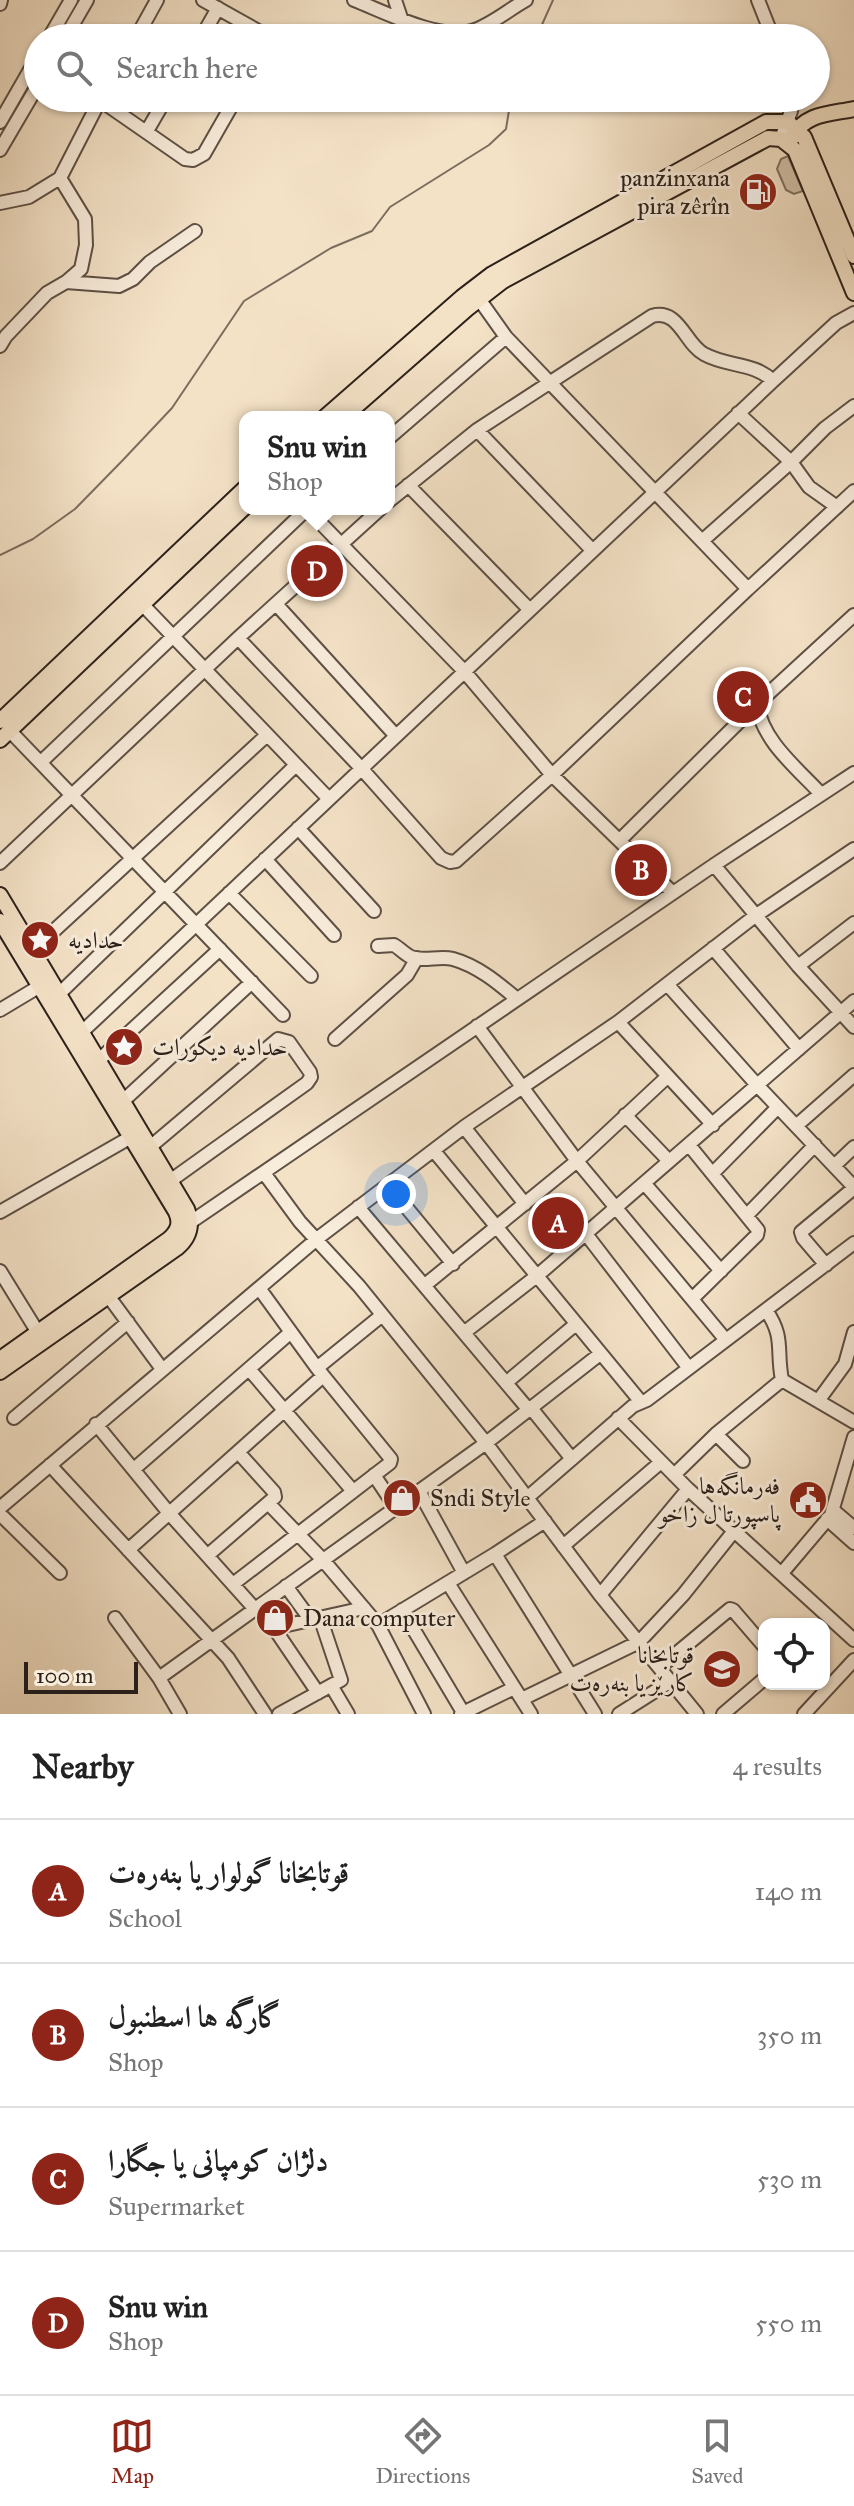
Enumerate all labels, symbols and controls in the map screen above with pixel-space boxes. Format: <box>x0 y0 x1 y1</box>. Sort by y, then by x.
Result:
search box <box>24 24 830 112</box>
icon: search <box>52 46 96 90</box>
text: Search here <box>116 50 258 86</box>
place label: panzinxana pira zêrîn <box>619 163 731 221</box>
fuel station icon: panzinxana pira zêrîn <box>737 171 779 213</box>
popup <box>239 411 395 515</box>
text: Snu win <box>267 429 367 465</box>
text: Shop <box>267 465 323 497</box>
pin: D <box>291 541 343 601</box>
pin: C <box>717 667 769 727</box>
pin: B <box>615 840 667 900</box>
place icon: حداديه <box>19 919 61 961</box>
place label: حداديه <box>68 925 124 955</box>
place icon: حداديه ديكورات <box>103 1026 145 1068</box>
place label: حداديه ديكورات <box>152 1032 287 1062</box>
your location <box>376 1174 416 1214</box>
pin: A <box>532 1193 584 1253</box>
place label: فەرمانگەها پاسپورتا ل زاخو <box>657 1471 781 1531</box>
shop icon: Sndi Style <box>381 1477 423 1519</box>
public building icon: فەرمانگەها پاسپورتا ل زاخو <box>787 1479 829 1521</box>
place label: Sndi Style <box>430 1483 530 1513</box>
shop icon: Dana computer <box>254 1597 296 1639</box>
place label: Dana computer <box>303 1603 455 1633</box>
map controls <box>758 1618 830 1690</box>
button: locate <box>758 1618 830 1690</box>
place label: قوتابخانا کارێز یا بنەرەت <box>570 1640 694 1698</box>
school or university icon: قوتابخانا کارێز یا بنەرەت <box>701 1648 743 1690</box>
scale bar <box>24 1658 138 1694</box>
text: 100 m <box>36 1662 93 1689</box>
text: Nearby <box>32 1746 134 1787</box>
text: 4 results <box>733 1750 822 1782</box>
text: قوتابخانا گولوار یا بنەرەت <box>108 1855 349 1891</box>
text: A <box>49 1875 67 1907</box>
text: 140 m <box>755 1875 822 1907</box>
text: School <box>108 1902 182 1934</box>
text: گارگه ها اسطنبول <box>108 1999 281 2035</box>
text: B <box>49 2019 67 2051</box>
text: 350 m <box>757 2019 822 2051</box>
text: Shop <box>108 2046 164 2078</box>
text: دلژان کومپانی یا جگارا <box>108 2143 329 2179</box>
text: C <box>49 2163 67 2195</box>
text: 530 m <box>757 2163 822 2195</box>
text: Supermarket <box>108 2190 245 2222</box>
text: Snu win <box>108 2289 208 2325</box>
text: D <box>48 2307 68 2339</box>
text: 550 m <box>755 2307 822 2339</box>
text: Shop <box>108 2325 164 2357</box>
tab: Map <box>110 2414 154 2489</box>
tab: Directions <box>375 2414 470 2489</box>
tab: Saved <box>691 2414 743 2489</box>

